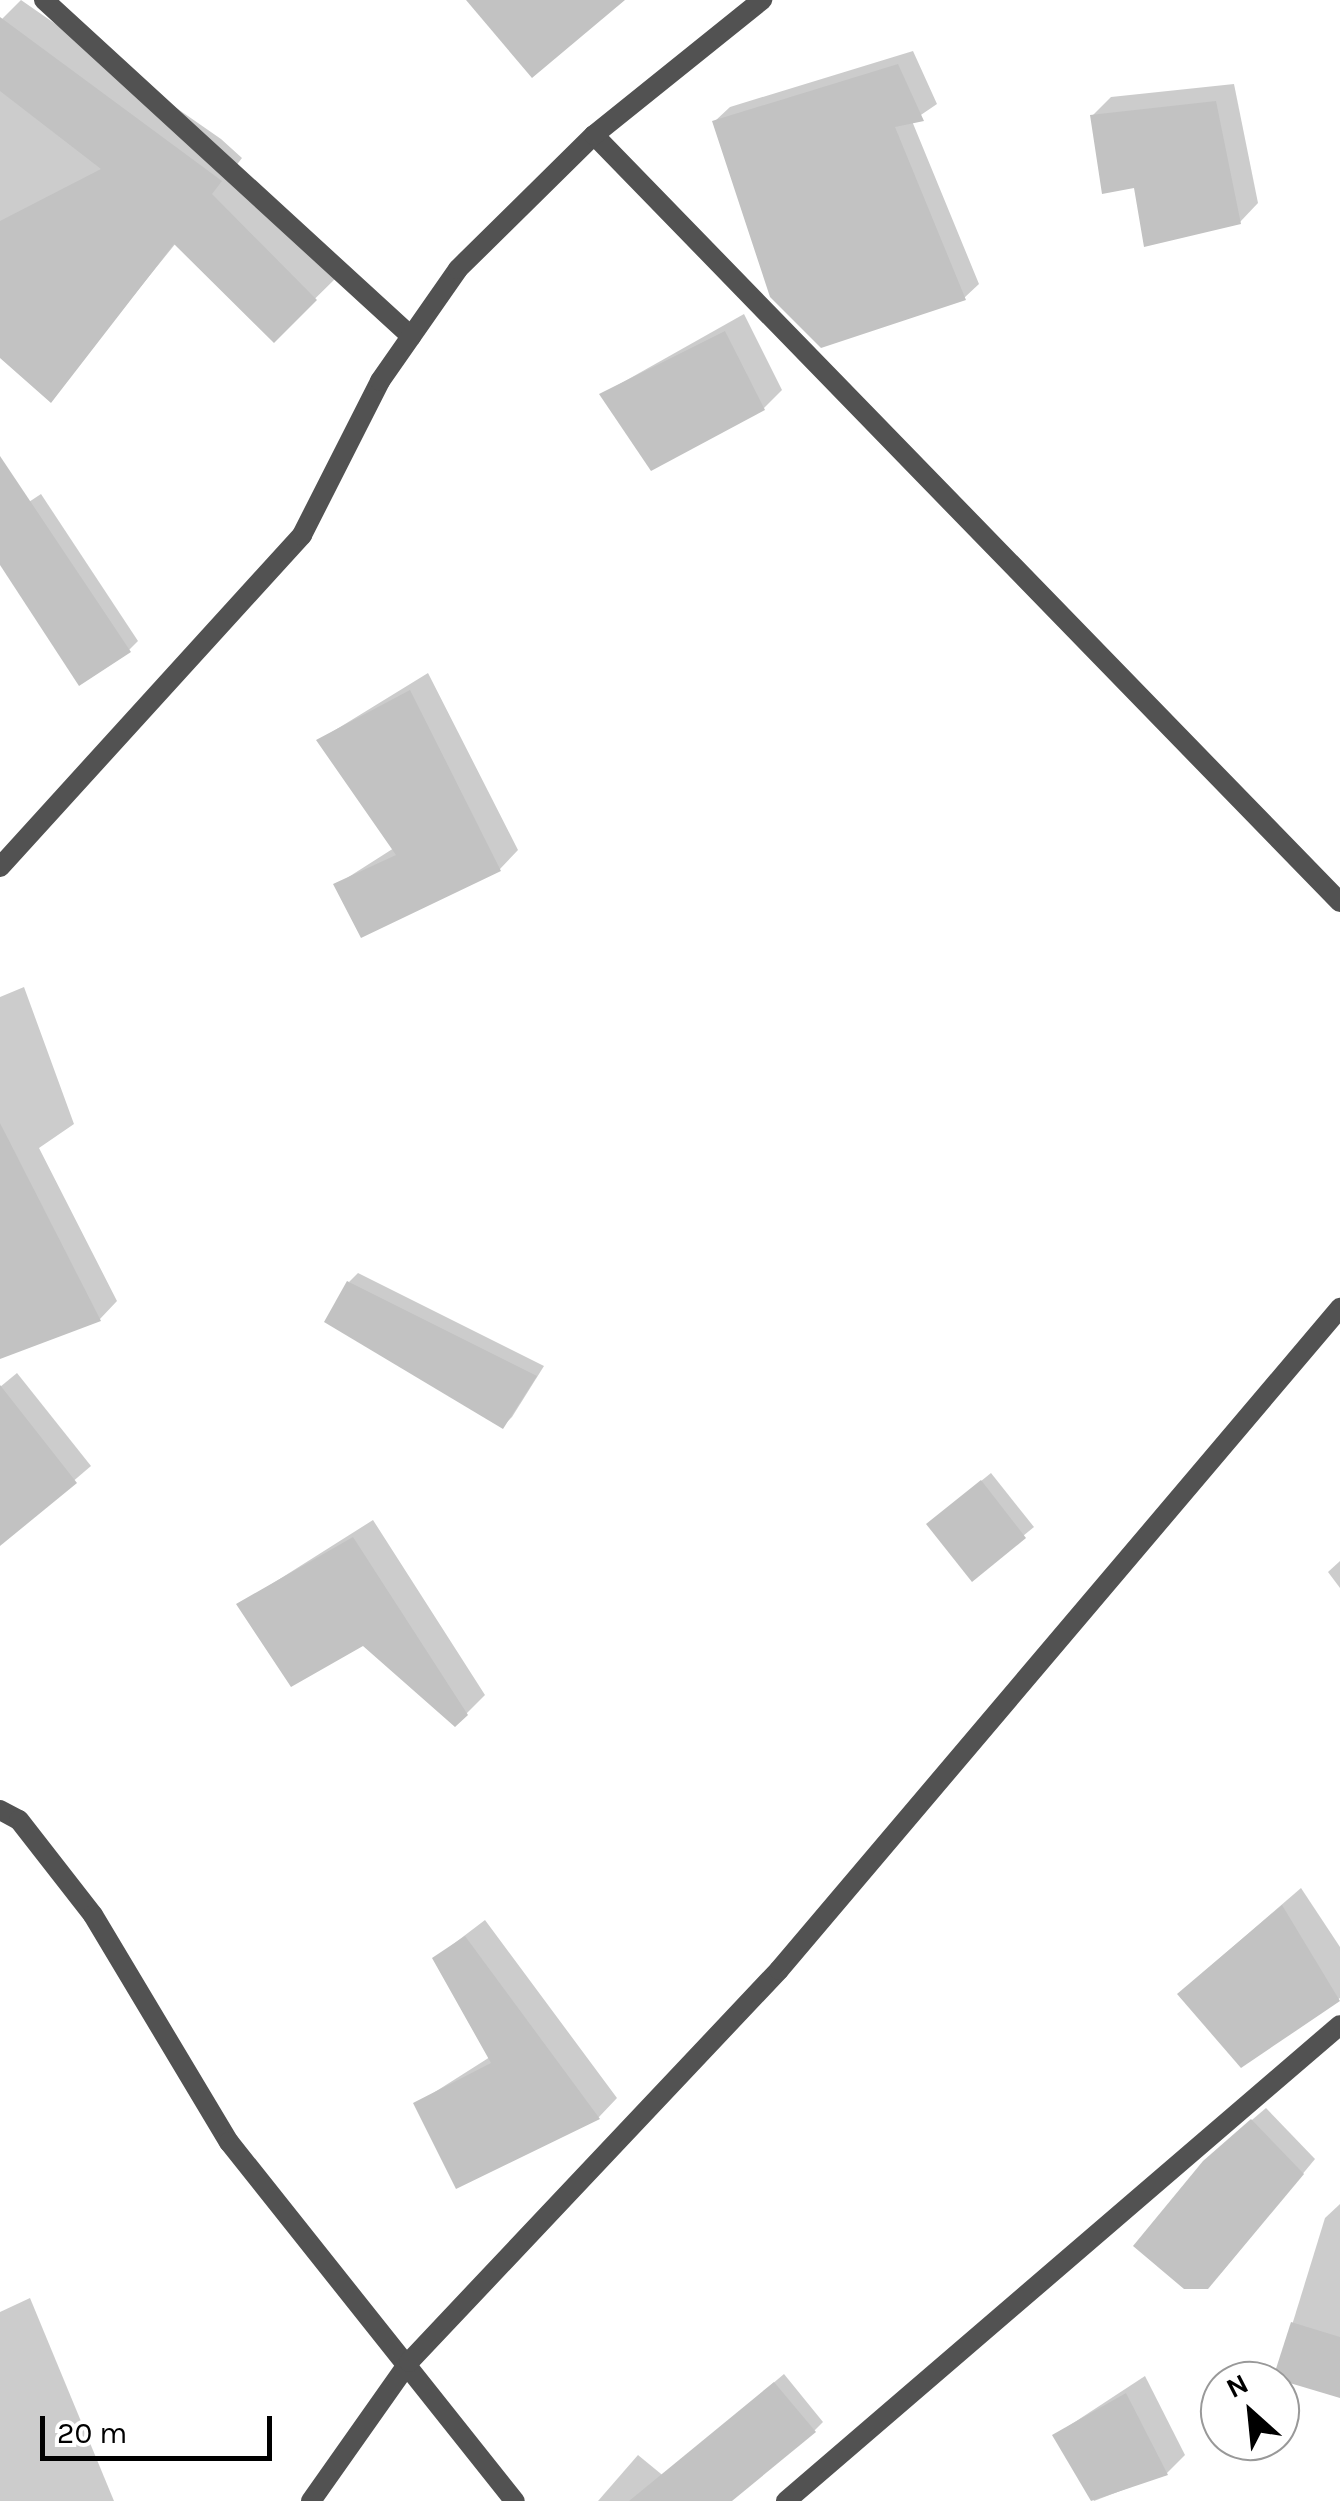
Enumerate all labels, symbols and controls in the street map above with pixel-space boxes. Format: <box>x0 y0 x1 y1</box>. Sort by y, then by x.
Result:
north arrow <box>1200 2361 1300 2461</box>
text: N <box>1221 2366 1253 2405</box>
scale bar <box>45 2396 278 2458</box>
text: 20 m <box>57 2415 127 2451</box>

